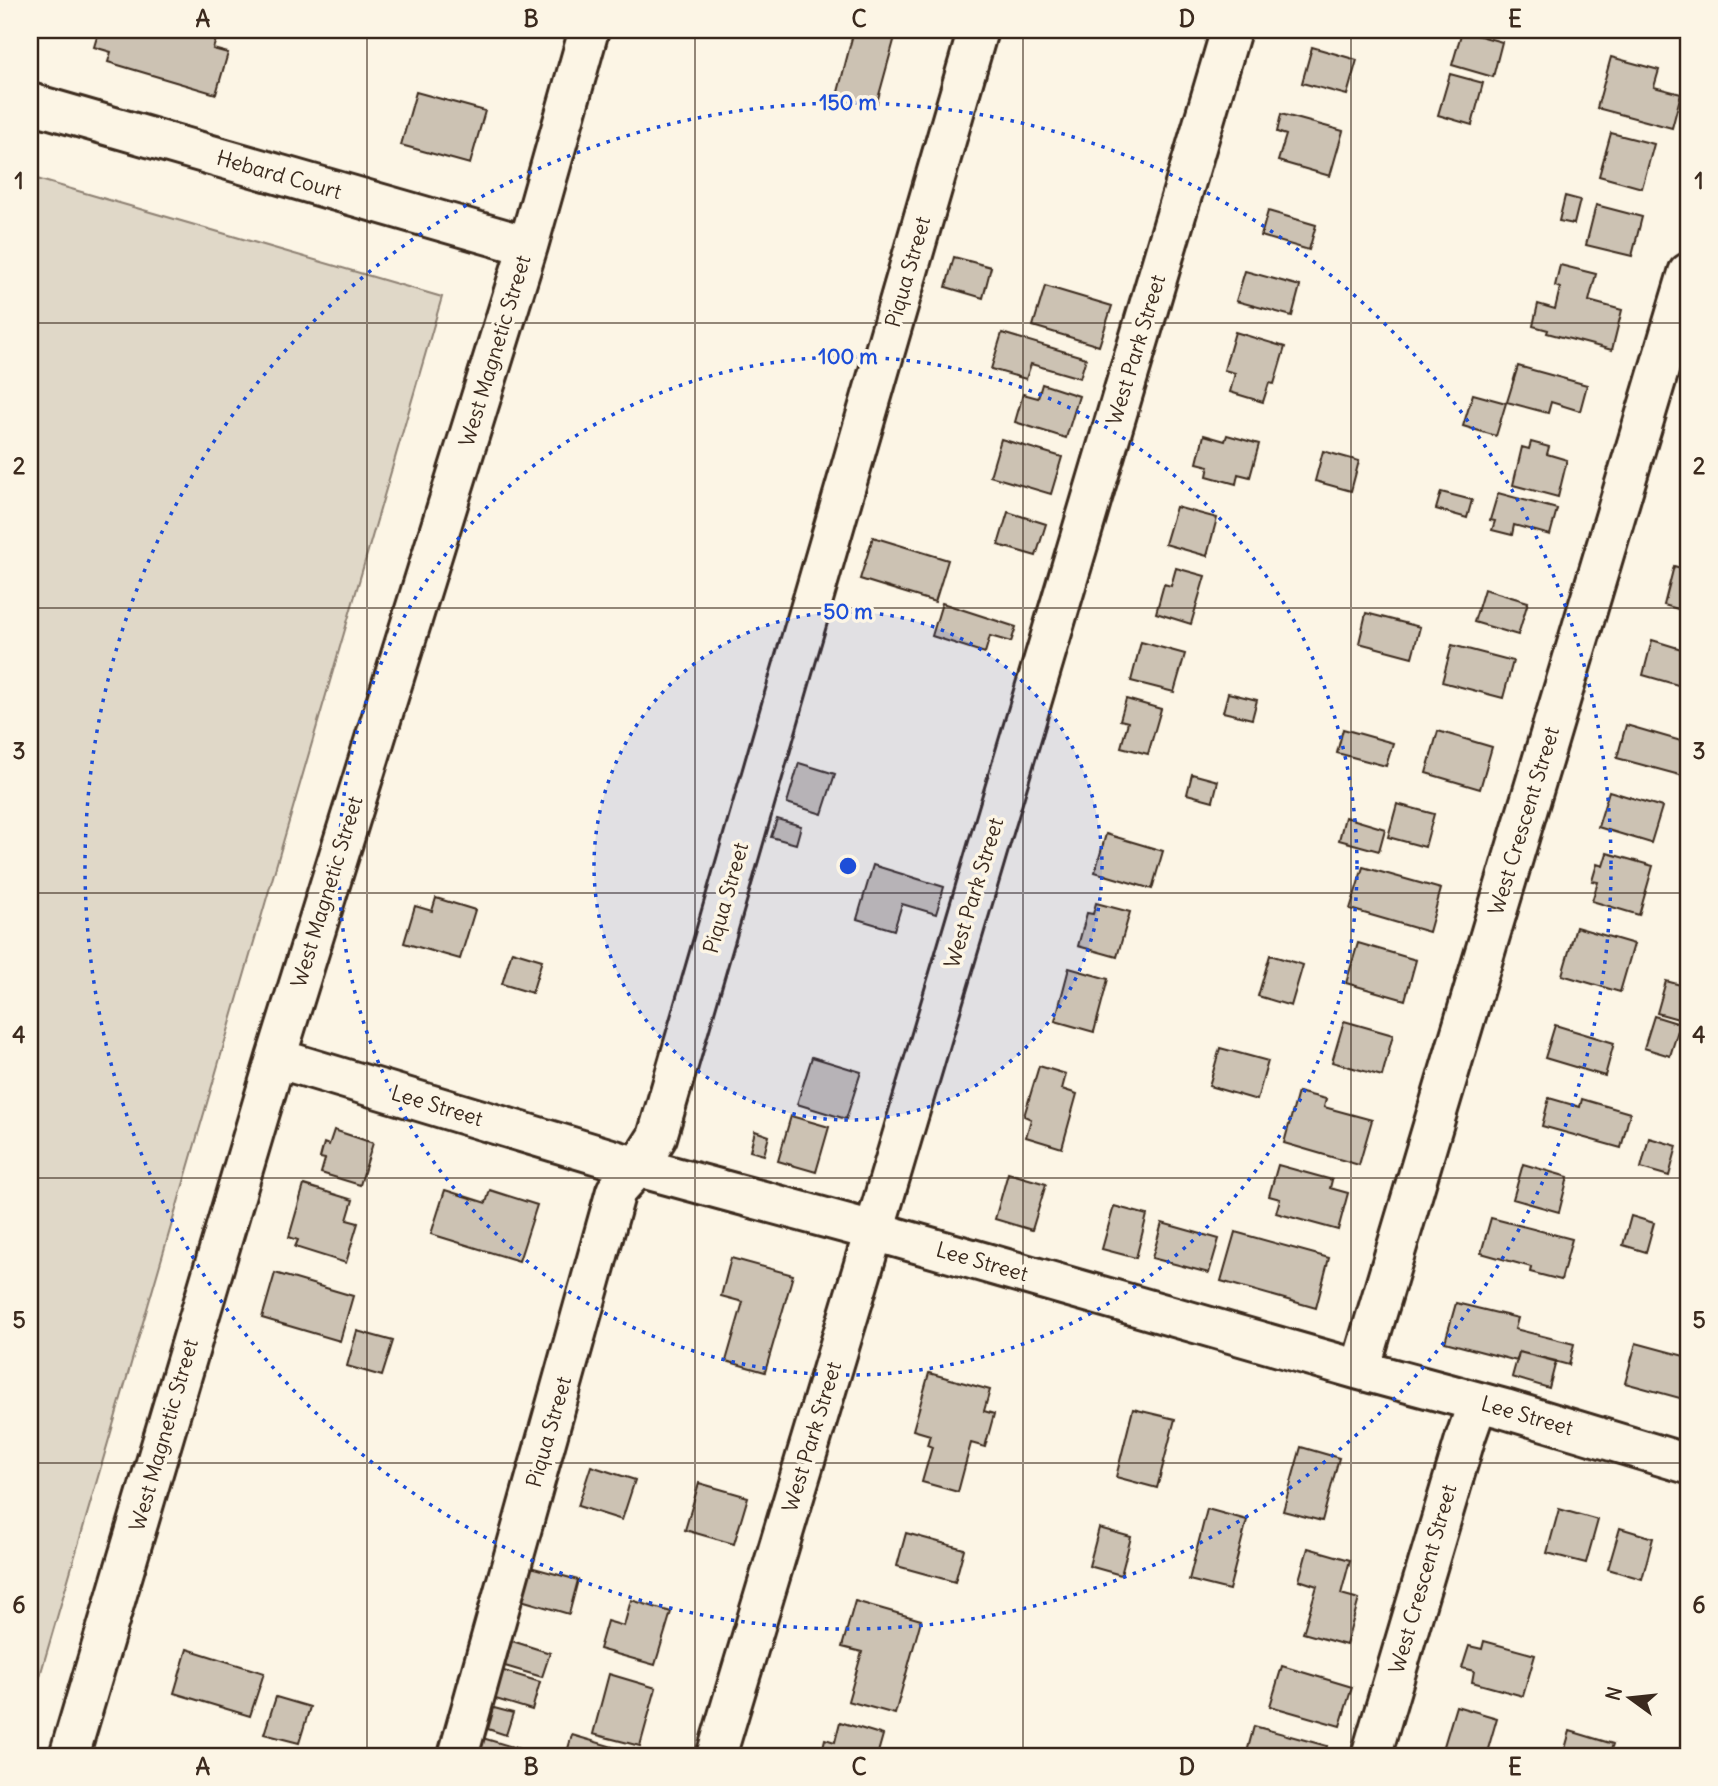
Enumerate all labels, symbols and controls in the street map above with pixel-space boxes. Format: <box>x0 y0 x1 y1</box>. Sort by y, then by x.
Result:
text: A <box>196 4 211 33</box>
text: B <box>523 4 539 33</box>
text: C <box>851 4 867 33</box>
text: D <box>1179 4 1195 33</box>
text: E <box>1508 4 1522 33</box>
text: 150 m <box>819 89 877 116</box>
street label: Hebard Court <box>213 144 345 205</box>
text: 1 <box>14 166 24 195</box>
text: 1 <box>1694 166 1704 195</box>
street label: Piqua Street <box>879 213 936 330</box>
street label: West Magnetic Street <box>453 252 536 450</box>
street label: West Park Street <box>1100 271 1171 428</box>
text: 100 m <box>818 343 878 370</box>
text: 2 <box>13 451 26 480</box>
text: 2 <box>1693 451 1706 480</box>
text: 50 m <box>823 598 873 625</box>
street label: West Crescent Street <box>1482 723 1565 918</box>
text: 3 <box>12 736 26 765</box>
text: 3 <box>1692 736 1706 765</box>
street label: West Magnetic Street <box>285 793 368 991</box>
street label: West Park Street <box>938 814 1009 971</box>
street label: Piqua Street <box>697 839 754 956</box>
centre of rings <box>836 854 860 878</box>
text: 4 <box>12 1020 26 1049</box>
text: 4 <box>1692 1020 1706 1049</box>
street label: Lee Street <box>388 1079 486 1132</box>
street label: Lee Street <box>933 1236 1031 1288</box>
text: 5 <box>12 1305 26 1334</box>
text: 5 <box>1692 1305 1706 1334</box>
street label: West Magnetic Street <box>123 1336 204 1534</box>
street label: West Park Street <box>776 1358 847 1515</box>
street label: Piqua Street <box>520 1373 577 1490</box>
street label: Lee Street <box>1478 1390 1576 1442</box>
street label: West Crescent Street <box>1383 1481 1462 1677</box>
text: 6 <box>12 1590 26 1619</box>
text: 6 <box>1692 1590 1706 1619</box>
north arrow <box>1596 1664 1666 1734</box>
text: N <box>1600 1684 1627 1703</box>
text: A <box>196 1752 211 1781</box>
text: B <box>523 1752 539 1781</box>
text: C <box>851 1752 867 1781</box>
text: D <box>1179 1752 1195 1781</box>
text: E <box>1508 1752 1522 1781</box>

